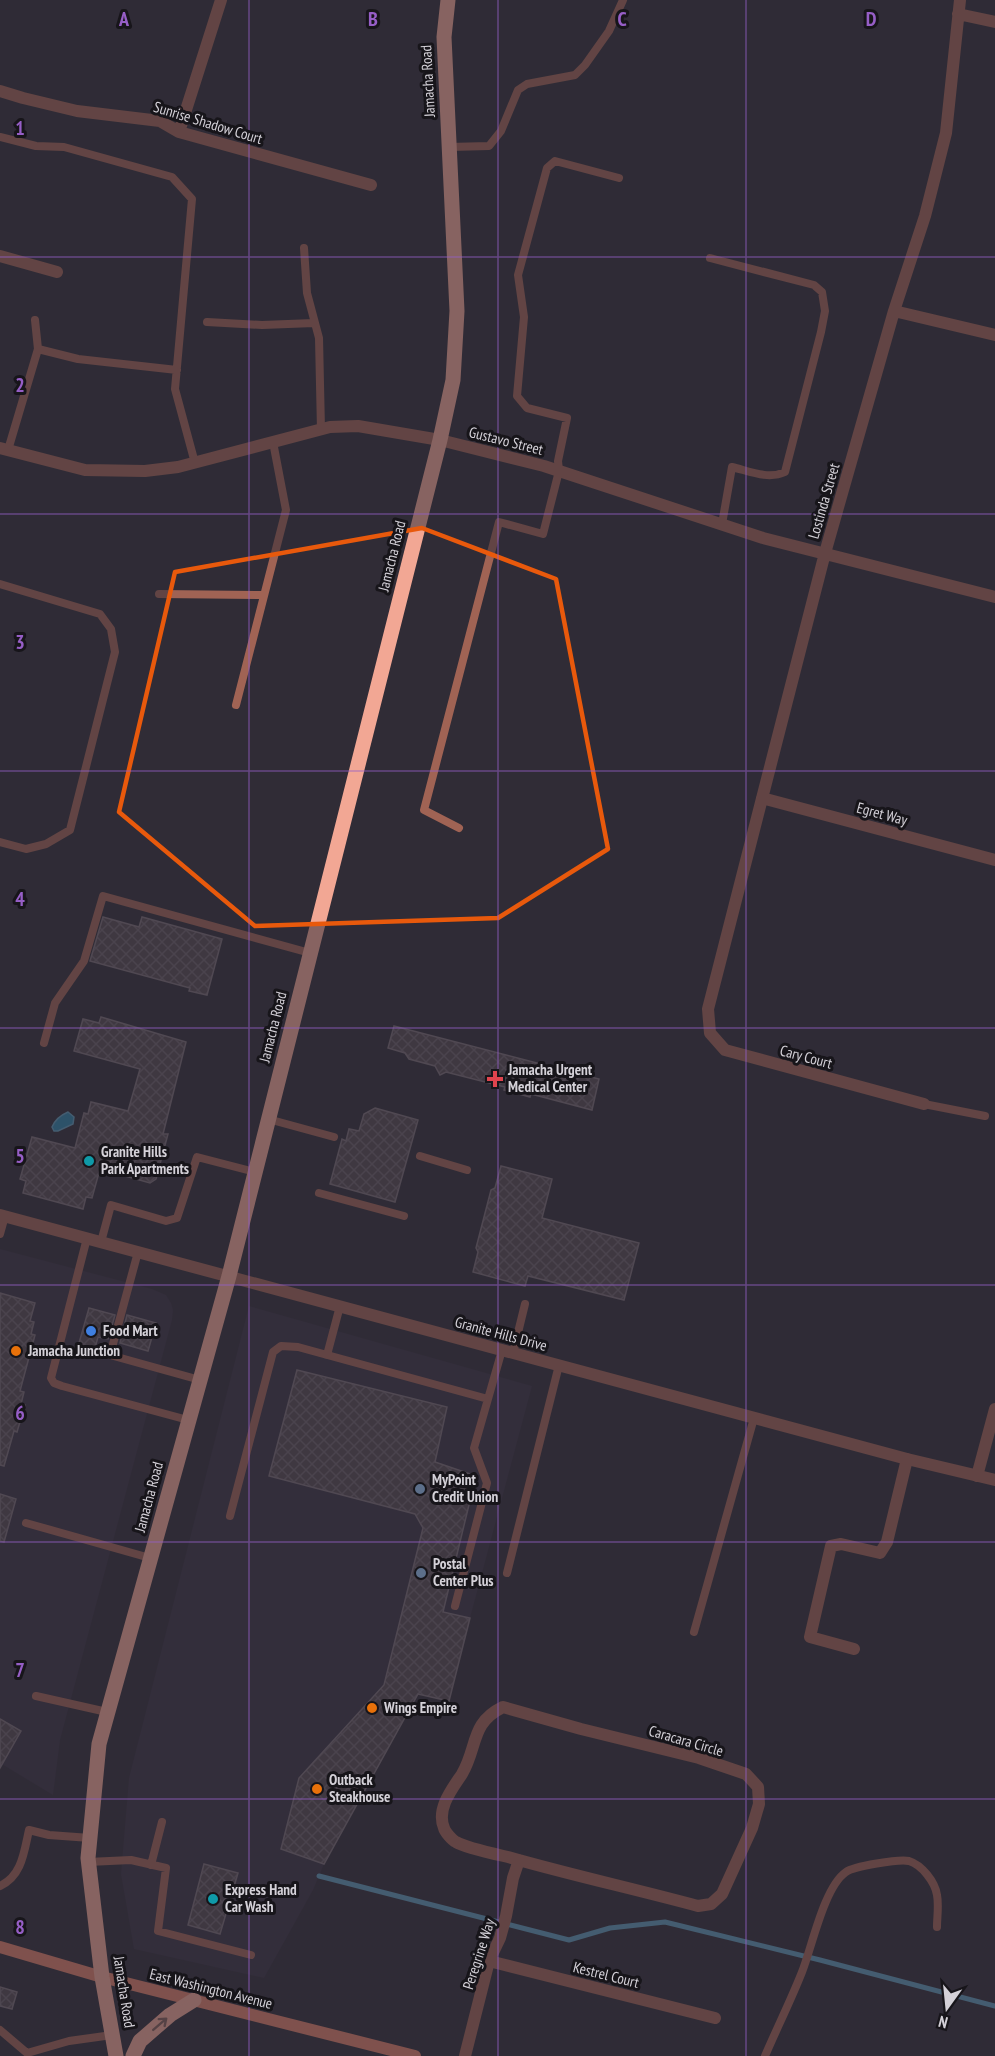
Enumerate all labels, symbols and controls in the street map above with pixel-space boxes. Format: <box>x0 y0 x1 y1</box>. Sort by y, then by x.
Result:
text: A <box>118 6 130 32</box>
text: B <box>368 6 378 32</box>
text: C <box>617 6 627 32</box>
text: D <box>866 6 877 32</box>
street label: Jamacha Road <box>416 45 439 119</box>
street label: Sunrise Shadow Court <box>151 97 265 148</box>
text: 1 <box>15 115 25 141</box>
text: 2 <box>15 372 25 398</box>
street label: Gustavo Street <box>467 422 545 459</box>
street label: Lostinda Street <box>804 461 843 541</box>
street label: Jamacha Road <box>373 519 409 594</box>
text: 3 <box>15 629 25 655</box>
street label: Egret Way <box>855 798 910 829</box>
text: 4 <box>15 886 25 912</box>
street label: Jamacha Road <box>254 990 290 1065</box>
street label: Cary Court <box>778 1040 834 1073</box>
place label: Jamacha Urgent Medical Center <box>507 1060 593 1096</box>
marker: Jamacha Urgent Medical Center <box>486 1070 504 1088</box>
place label: Granite Hills Park Apartments <box>101 1142 189 1178</box>
text: 5 <box>15 1143 25 1169</box>
marker: Granite Hills Park Apartments <box>82 1154 96 1168</box>
street label: Granite Hills Drive <box>453 1312 549 1355</box>
place label: Food Mart <box>103 1321 158 1340</box>
marker: Food Mart <box>84 1324 98 1338</box>
place label: Jamacha Junction <box>27 1341 120 1360</box>
marker: Jamacha Junction <box>9 1344 23 1358</box>
text: 6 <box>15 1400 25 1426</box>
street label: Jamacha Road <box>130 1460 167 1535</box>
place label: MyPoint Credit Union <box>432 1470 499 1506</box>
marker: MyPoint Credit Union <box>413 1482 427 1496</box>
place label: Postal Center Plus <box>433 1554 494 1590</box>
marker: Postal Center Plus <box>414 1566 428 1580</box>
text: 7 <box>15 1657 25 1683</box>
place label: Wings Empire <box>383 1698 457 1717</box>
marker: Wings Empire <box>365 1701 379 1715</box>
street label: Caracara Circle <box>647 1721 726 1760</box>
place label: Outback Steakhouse <box>329 1770 391 1806</box>
marker: Outback Steakhouse <box>310 1782 324 1796</box>
place label: Express Hand Car Wash <box>225 1880 297 1916</box>
marker: Express Hand Car Wash <box>206 1892 220 1906</box>
text: 8 <box>15 1914 25 1940</box>
street label: Peregrine Way <box>458 1916 499 1992</box>
street label: Jamacha Road <box>109 1954 140 2029</box>
street label: Kestrel Court <box>571 1957 641 1992</box>
street label: East Washington Avenue <box>148 1964 275 2013</box>
north arrow <box>917 1978 977 2038</box>
text: N <box>936 2012 950 2033</box>
one-way arrow <box>152 2017 167 2031</box>

